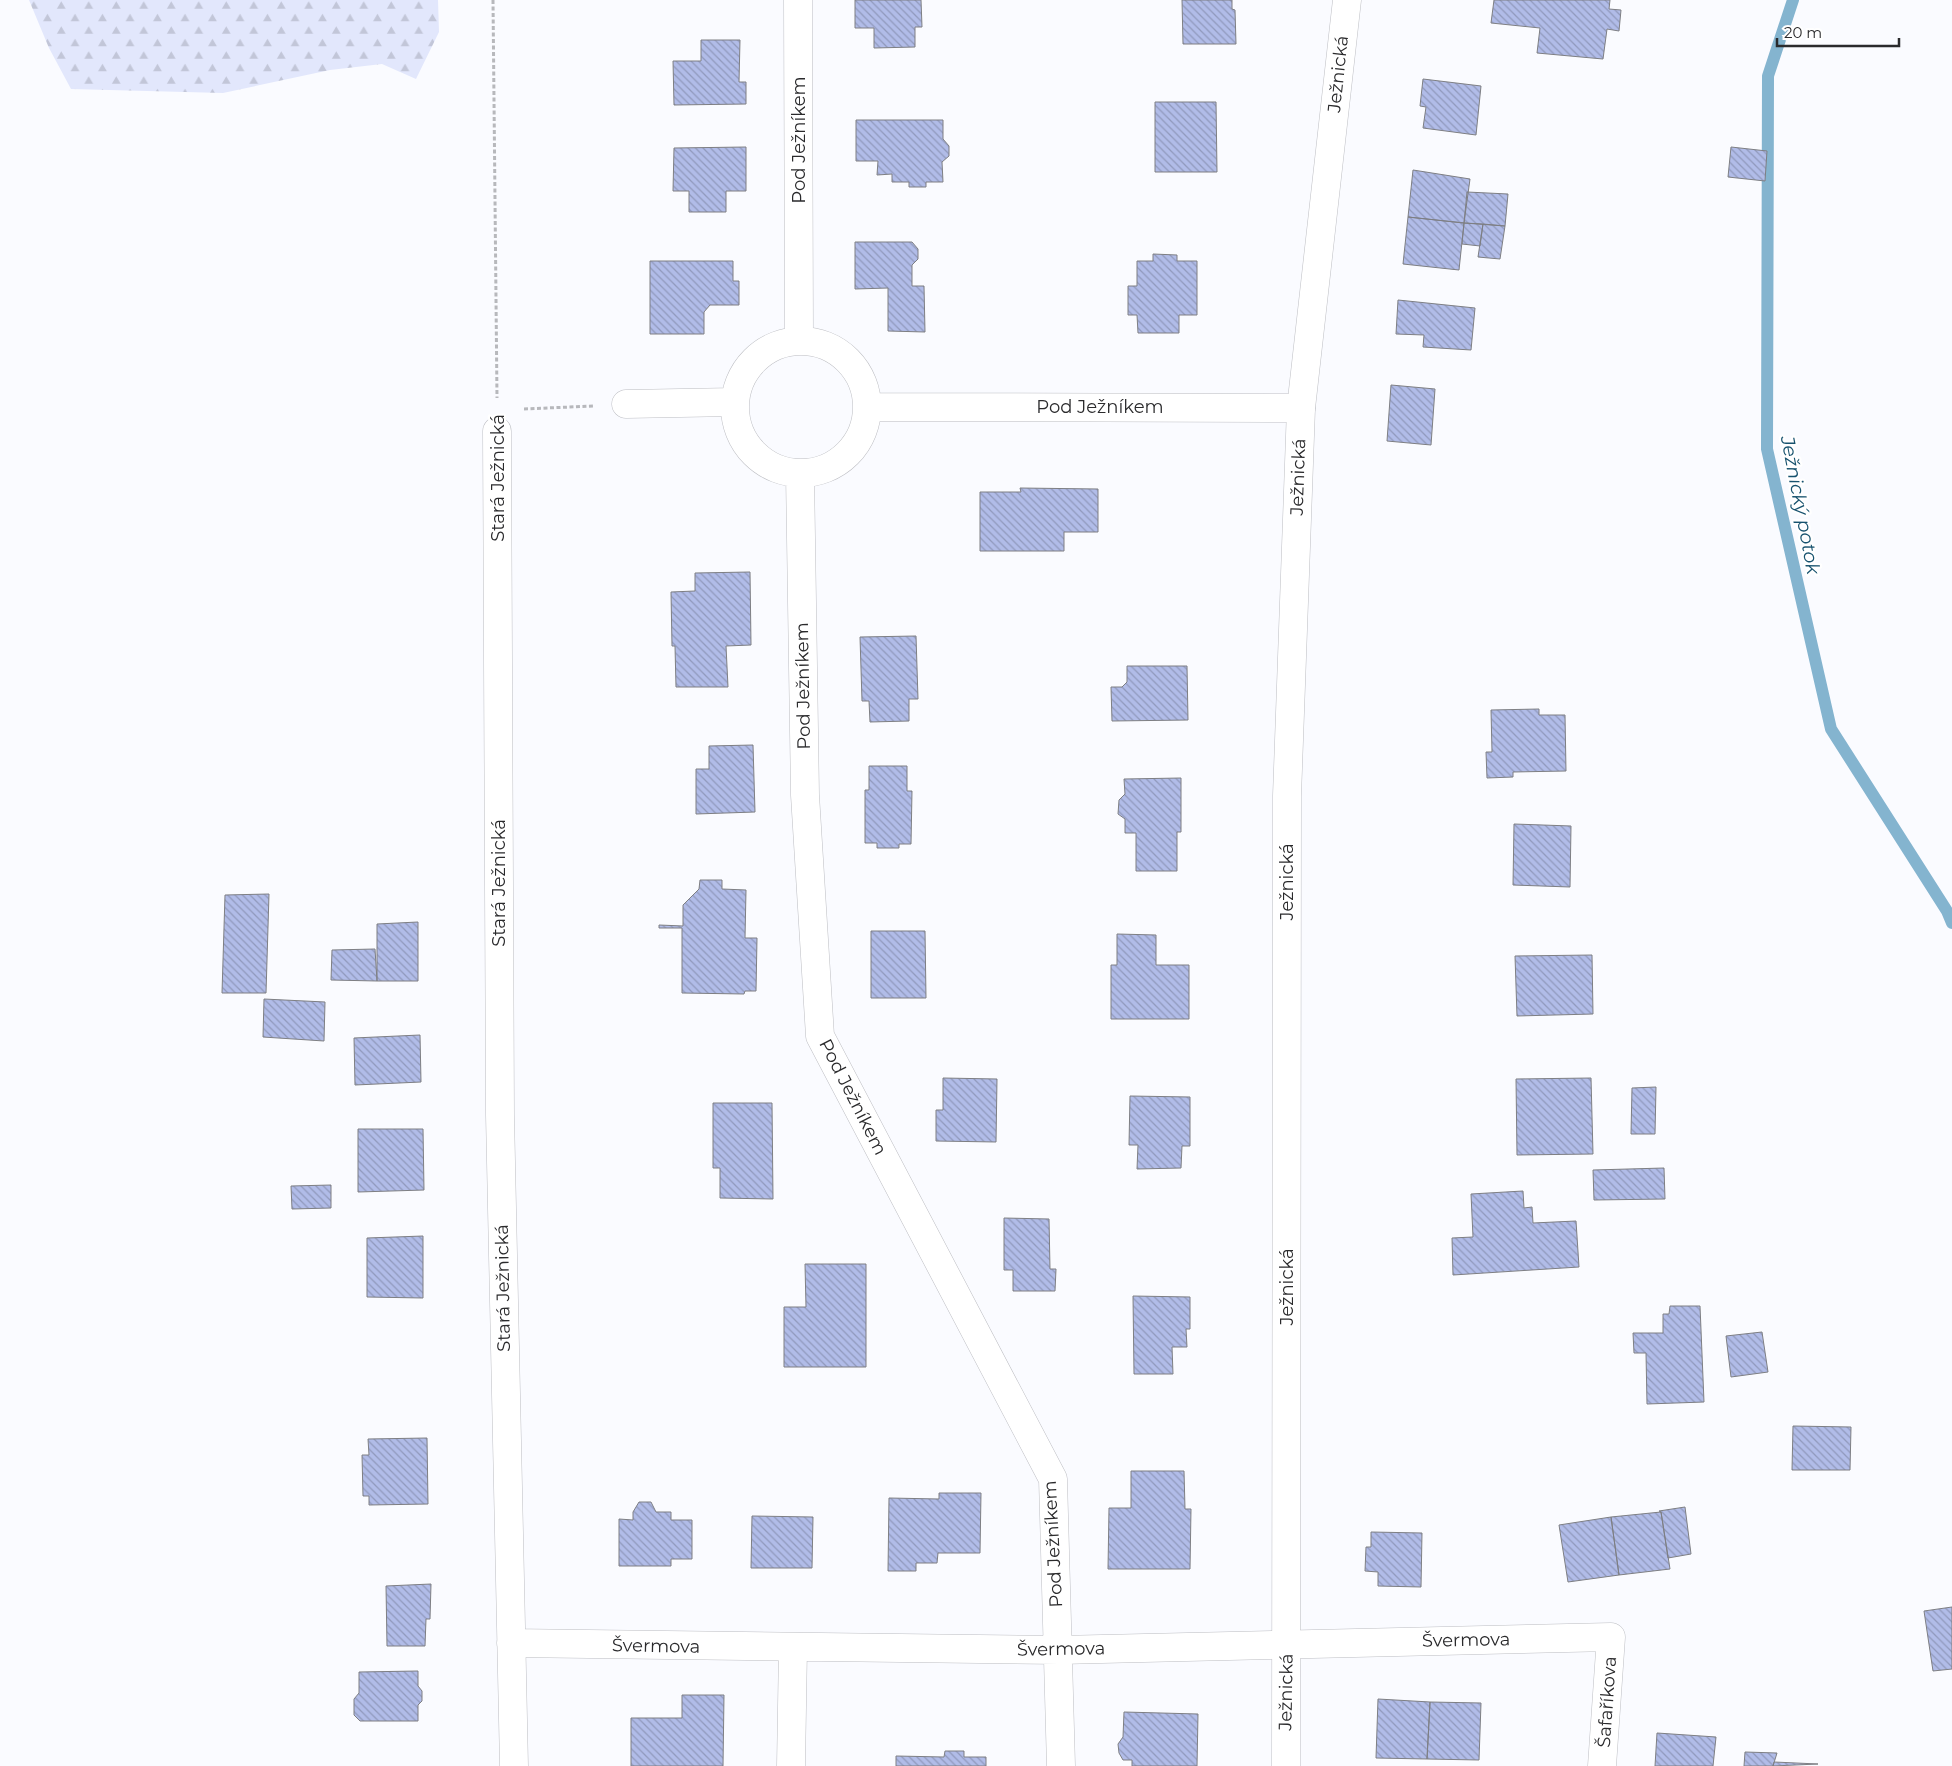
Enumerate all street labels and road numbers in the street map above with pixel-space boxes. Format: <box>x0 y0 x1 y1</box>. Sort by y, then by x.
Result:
street label: Ježnická <box>1323 34 1353 115</box>
street label: Pod Ježníkem <box>788 76 810 204</box>
street label: Pod Ježníkem <box>1036 396 1164 418</box>
street label: Stará Ježnická <box>487 414 509 542</box>
street label: Ježnická <box>1286 438 1310 517</box>
street label: Pod Ježníkem <box>791 622 815 750</box>
street label: Stará Ježnická <box>488 819 510 947</box>
street label: Ježnická <box>1276 843 1298 922</box>
street label: Pod Ježníkem <box>814 1035 892 1159</box>
street label: Stará Ježnická <box>491 1224 515 1352</box>
street label: Ježnická <box>1276 1248 1298 1327</box>
street label: Pod Ježníkem <box>1039 1480 1067 1608</box>
street label: Švermova <box>1422 1628 1510 1652</box>
street label: Švermova <box>612 1634 700 1658</box>
street label: Švermova <box>1017 1637 1105 1661</box>
street label: Ježnická <box>1274 1653 1298 1732</box>
street label: Šafaříkova <box>1593 1656 1621 1748</box>

